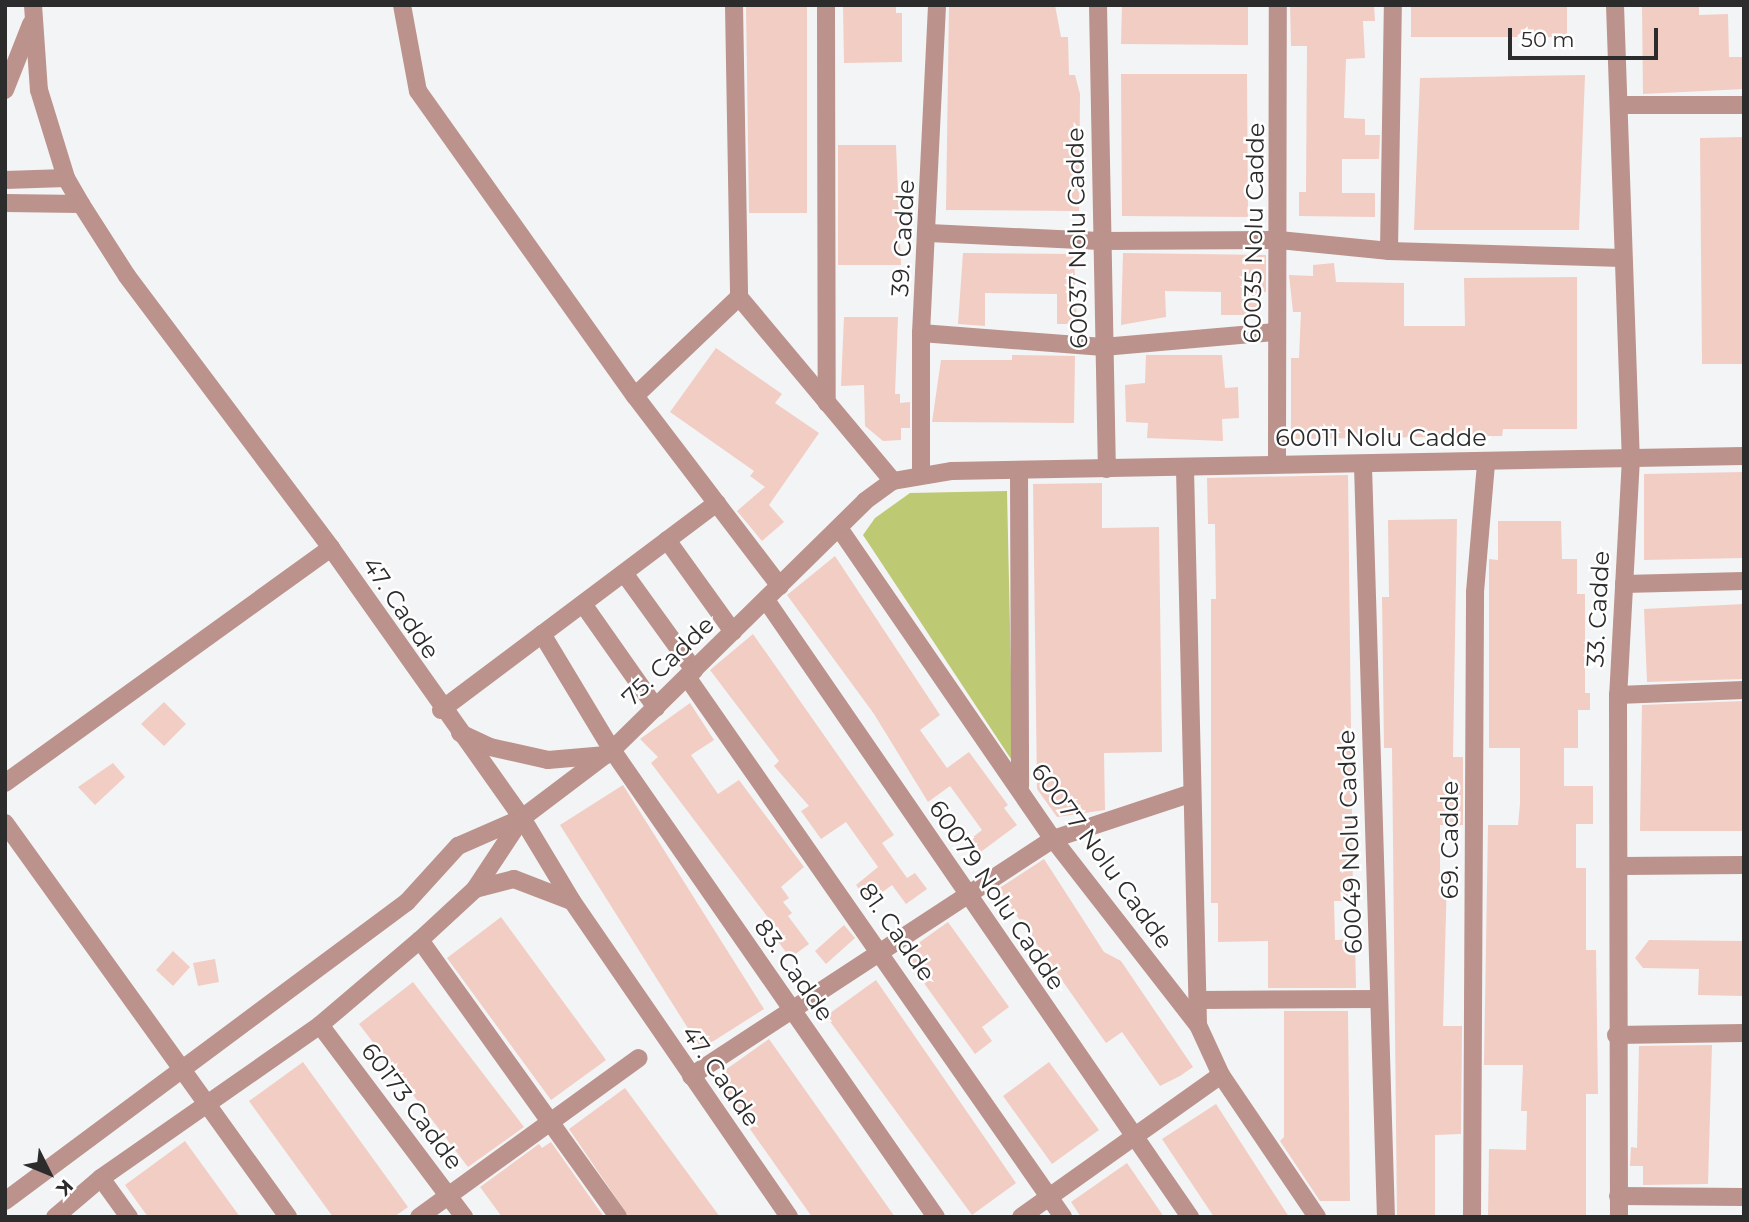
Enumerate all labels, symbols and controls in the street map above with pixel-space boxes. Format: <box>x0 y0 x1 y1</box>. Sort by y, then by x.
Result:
scale bar <box>1511 14 1662 58</box>
text: 50 m <box>1521 27 1575 52</box>
street label: 60035 Nolu Cadde <box>1238 122 1270 344</box>
street label: 60037 Nolu Cadde <box>1061 127 1093 349</box>
street label: 39. Cadde <box>886 179 920 297</box>
street label: 60011 Nolu Cadde <box>1275 424 1487 452</box>
street label: 33. Cadde <box>1581 550 1615 668</box>
street label: 47. Cadde <box>356 551 446 665</box>
street label: 75. Cadde <box>616 610 720 712</box>
street label: 60049 Nolu Cadde <box>1332 729 1368 955</box>
street label: 60077 Nolu Cadde <box>1025 758 1179 954</box>
street label: 69. Cadde <box>1436 781 1464 899</box>
street label: 60079 Nolu Cadde <box>923 795 1071 995</box>
street label: 81. Cadde <box>853 877 941 987</box>
street label: 83. Cadde <box>748 913 840 1027</box>
street label: 47. Cadde <box>676 1020 766 1132</box>
street label: 60173 Cadde <box>355 1037 469 1175</box>
north arrow <box>14 1138 84 1208</box>
text: K <box>52 1175 78 1201</box>

